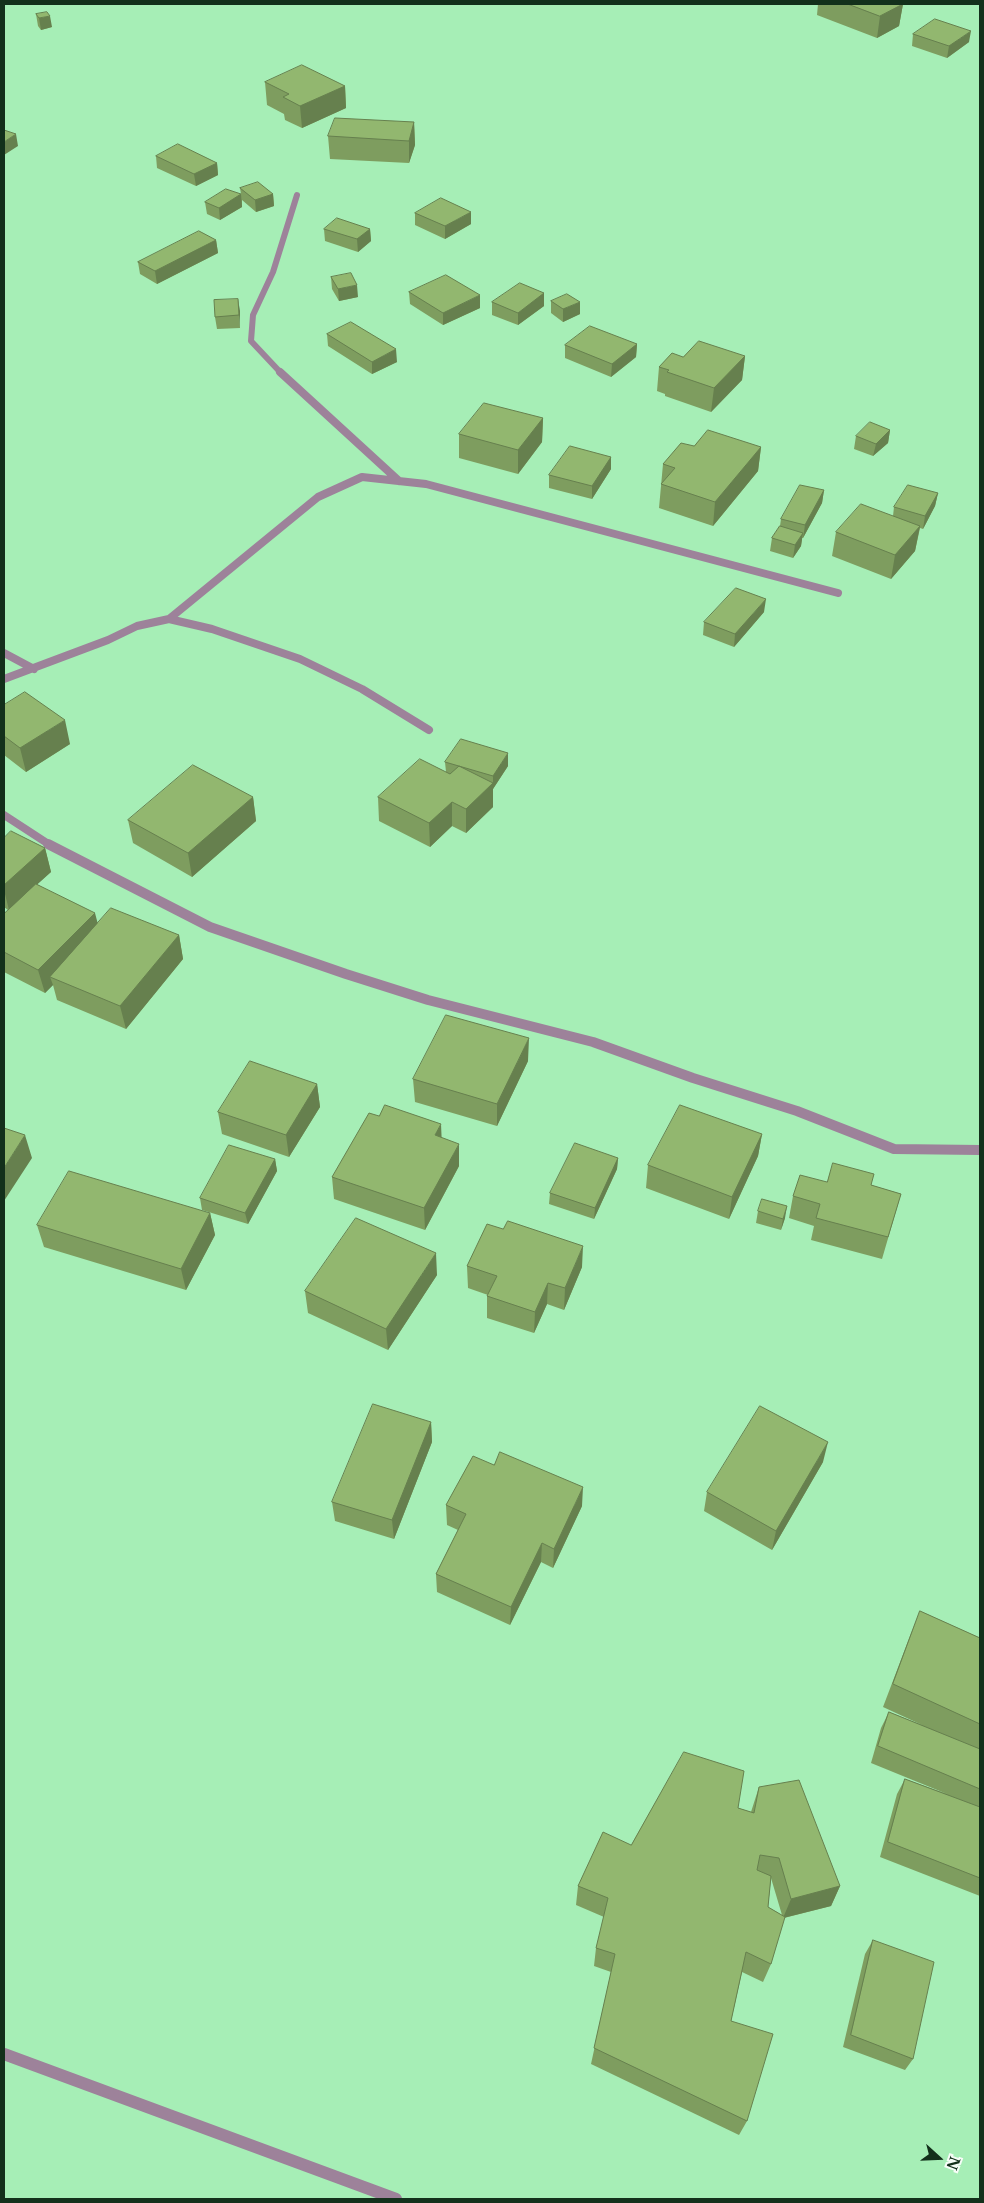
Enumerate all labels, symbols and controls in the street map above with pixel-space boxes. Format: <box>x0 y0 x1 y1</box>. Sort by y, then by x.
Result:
north arrow <box>914 2133 964 2183</box>
text: N <box>942 2154 964 2172</box>

